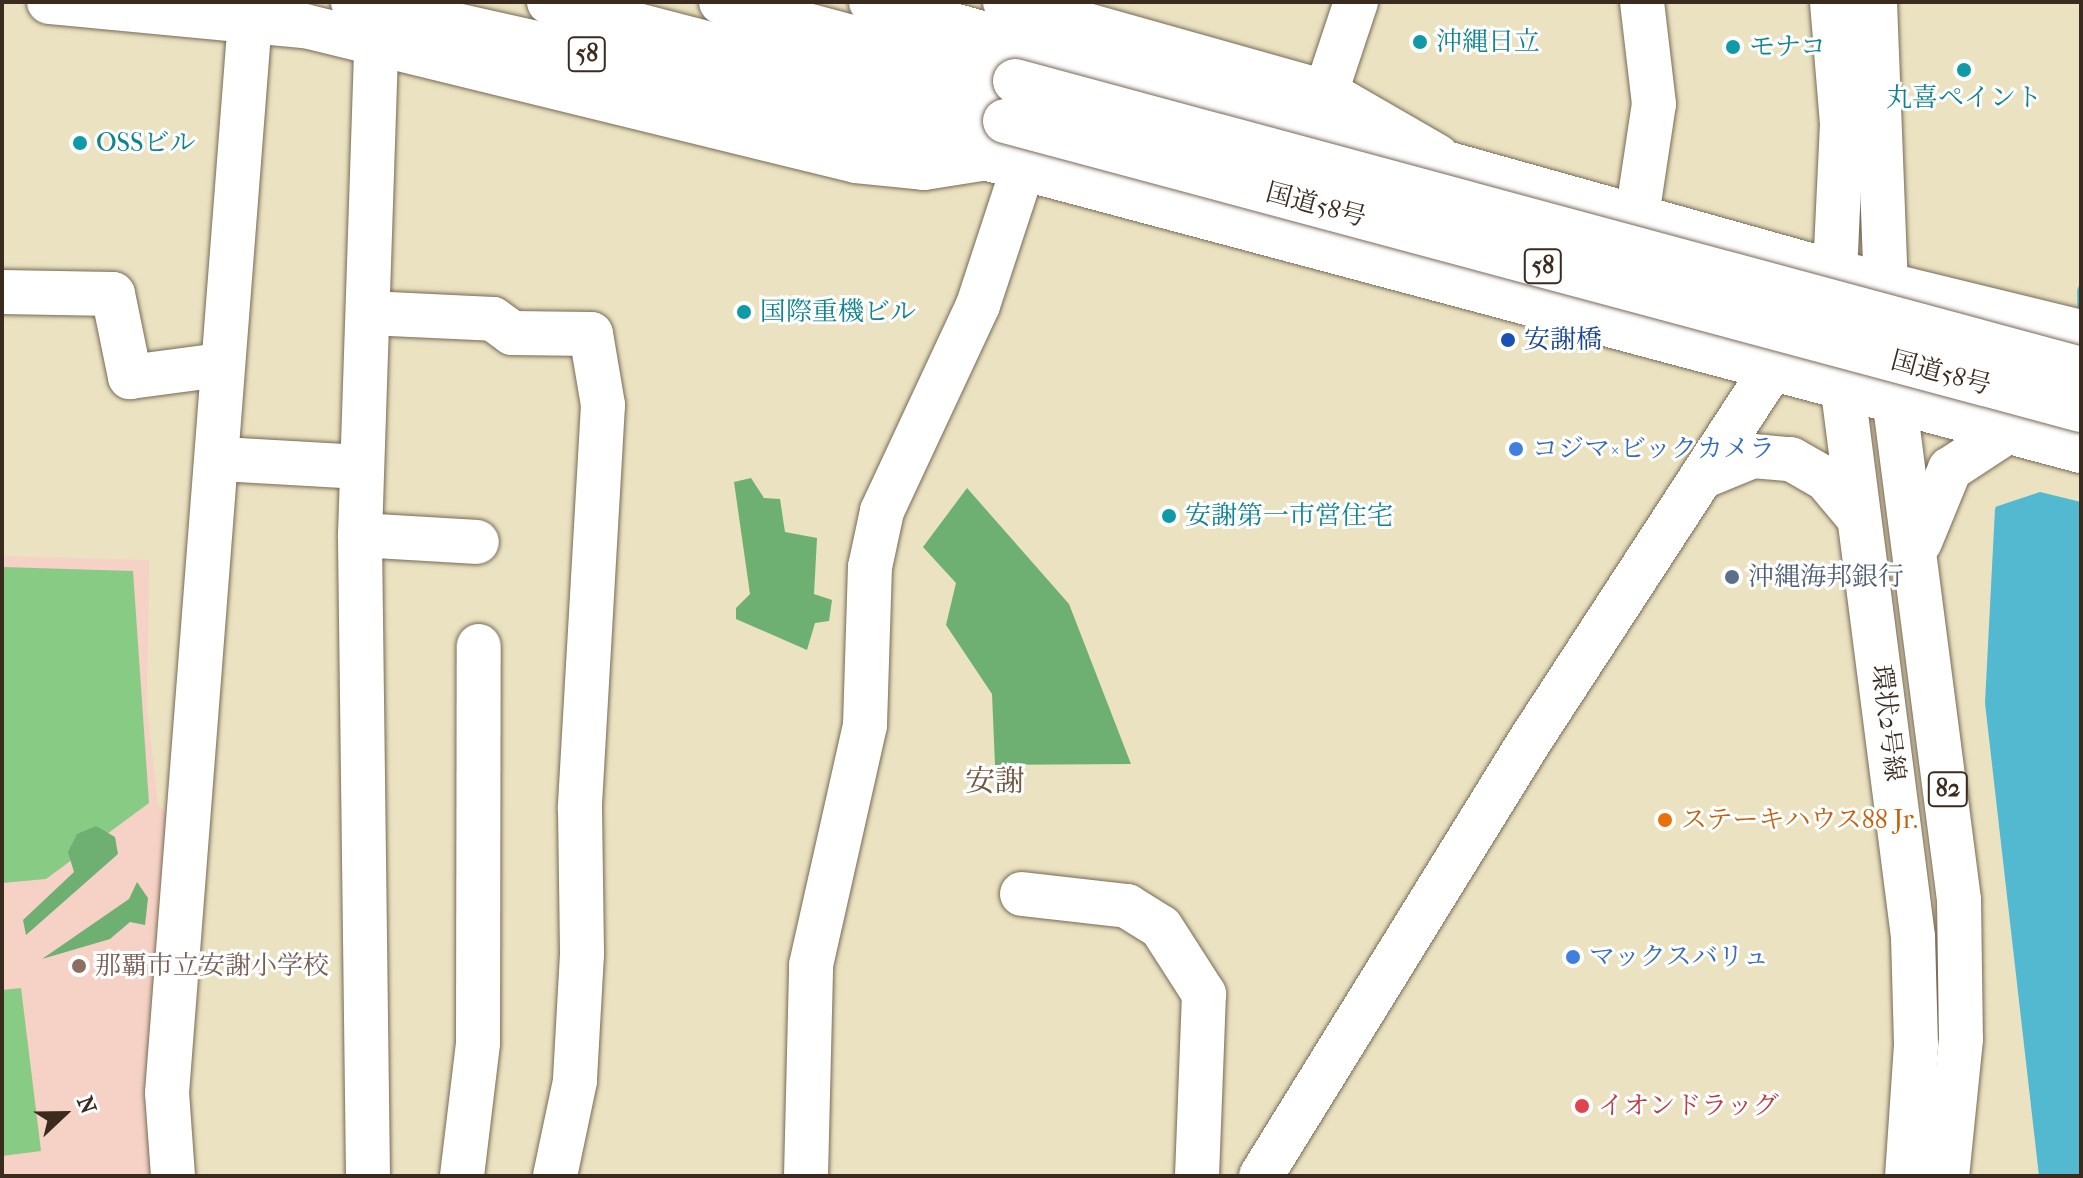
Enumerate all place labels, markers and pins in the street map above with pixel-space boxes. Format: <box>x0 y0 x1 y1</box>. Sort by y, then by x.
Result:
place label: 沖縄日立 <box>1436 26 1540 58</box>
place label: モナコ <box>1749 31 1827 63</box>
marker: 沖縄日立 <box>1411 33 1429 51</box>
marker: モナコ <box>1724 38 1742 56</box>
marker: 丸喜ペイント <box>1955 61 1973 79</box>
place label: 丸喜ペイント <box>1886 82 2042 114</box>
place label: OSSビル <box>96 127 195 159</box>
marker: OSSビル <box>71 134 89 152</box>
place label: 国際重機ビル <box>760 296 916 328</box>
marker: 国際重機ビル <box>735 303 753 321</box>
place label: 安謝橋 <box>1524 324 1602 356</box>
marker: 安謝橋 <box>1499 331 1517 349</box>
place label: コジマ×ビックカメラ <box>1532 433 1776 465</box>
marker: コジマ×ビックカメラ <box>1507 440 1525 458</box>
place label: 安謝第一市営住宅 <box>1185 500 1393 532</box>
marker: 安謝第一市営住宅 <box>1160 507 1178 525</box>
place label: 沖縄海邦銀行 <box>1748 561 1904 593</box>
marker: 沖縄海邦銀行 <box>1723 568 1741 586</box>
place label: ステーキハウス88 Jr. <box>1681 804 1919 836</box>
marker: ステーキハウス88 Jr. <box>1656 811 1674 829</box>
place label: マックスバリュ <box>1589 941 1771 973</box>
marker: マックスバリュ <box>1564 948 1582 966</box>
place label: 那覇市立安謝小学校 <box>95 950 329 982</box>
marker: 那覇市立安謝小学校 <box>70 957 88 975</box>
place label: イオンドラッグ <box>1598 1090 1780 1122</box>
marker: イオンドラッグ <box>1573 1097 1591 1115</box>

